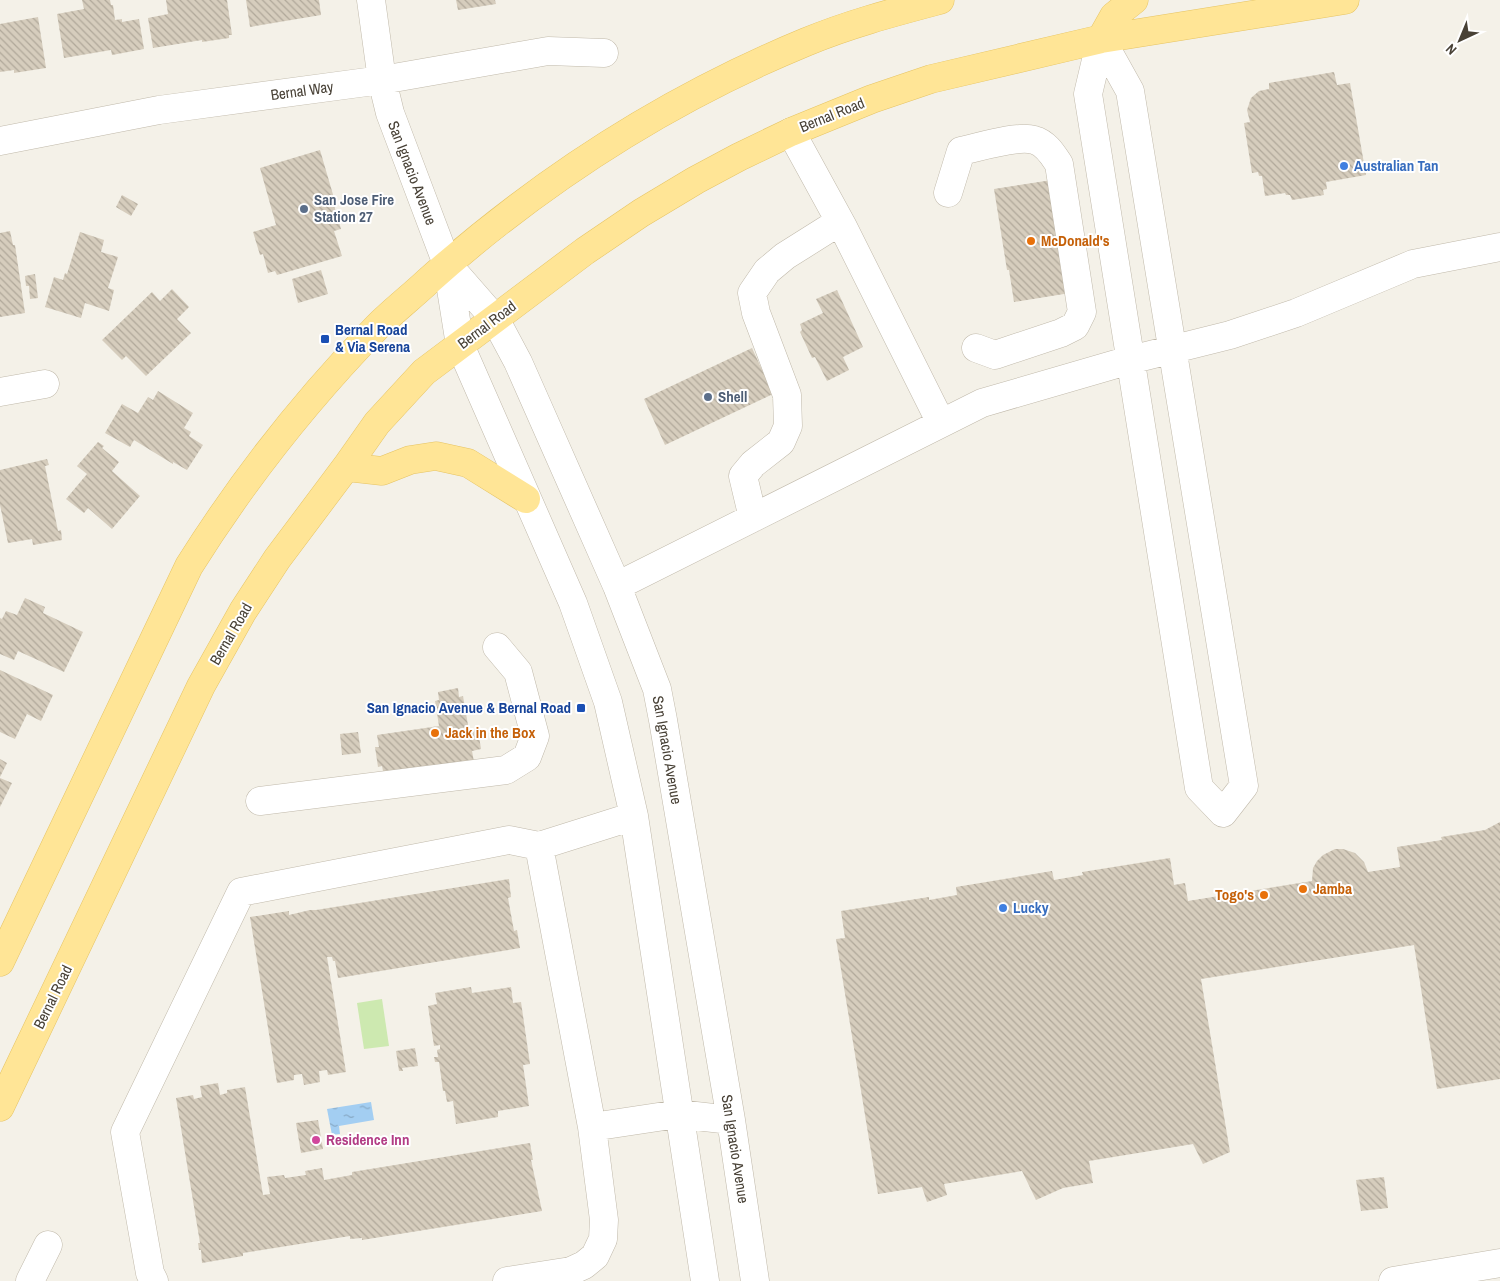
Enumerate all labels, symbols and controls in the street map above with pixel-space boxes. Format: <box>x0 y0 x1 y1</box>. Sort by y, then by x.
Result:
north arrow <box>1435 15 1485 65</box>
text: N <box>1442 40 1460 59</box>
street label: Bernal Way <box>269 76 335 105</box>
street label: Bernal Road <box>796 92 867 137</box>
street label: San Ignacio Avenue <box>383 118 442 228</box>
place label: Australian Tan <box>1354 155 1439 176</box>
marker: Australian Tan <box>1338 160 1350 172</box>
place label: San Jose Fire Station 27 <box>314 189 394 227</box>
marker: San Jose Fire Station 27 <box>298 203 310 215</box>
place label: McDonald's <box>1041 230 1110 251</box>
marker: McDonald's <box>1025 235 1037 247</box>
street label: Bernal Road <box>453 296 520 354</box>
place label: Bernal Road & Via Serena <box>335 319 410 357</box>
marker: Bernal Road & Via Serena <box>319 333 331 345</box>
place label: Shell <box>718 386 747 407</box>
marker: Shell <box>702 391 714 403</box>
street label: Bernal Road <box>204 599 257 669</box>
street label: San Ignacio Avenue <box>648 694 687 806</box>
place label: San Ignacio Avenue & Bernal Road <box>367 697 571 718</box>
marker: San Ignacio Avenue & Bernal Road <box>575 702 587 714</box>
place label: Jack in the Box <box>445 722 535 743</box>
marker: Jack in the Box <box>429 727 441 739</box>
place label: Jamba <box>1313 878 1352 899</box>
marker: Jamba <box>1297 883 1309 895</box>
place label: Togo's <box>1215 884 1254 905</box>
marker: Togo's <box>1258 889 1270 901</box>
place label: Lucky <box>1013 897 1049 918</box>
marker: Lucky <box>997 902 1009 914</box>
street label: Bernal Road <box>28 961 77 1032</box>
street label: San Ignacio Avenue <box>717 1093 754 1205</box>
place label: Residence Inn <box>326 1129 409 1150</box>
marker: Residence Inn <box>310 1134 322 1146</box>

